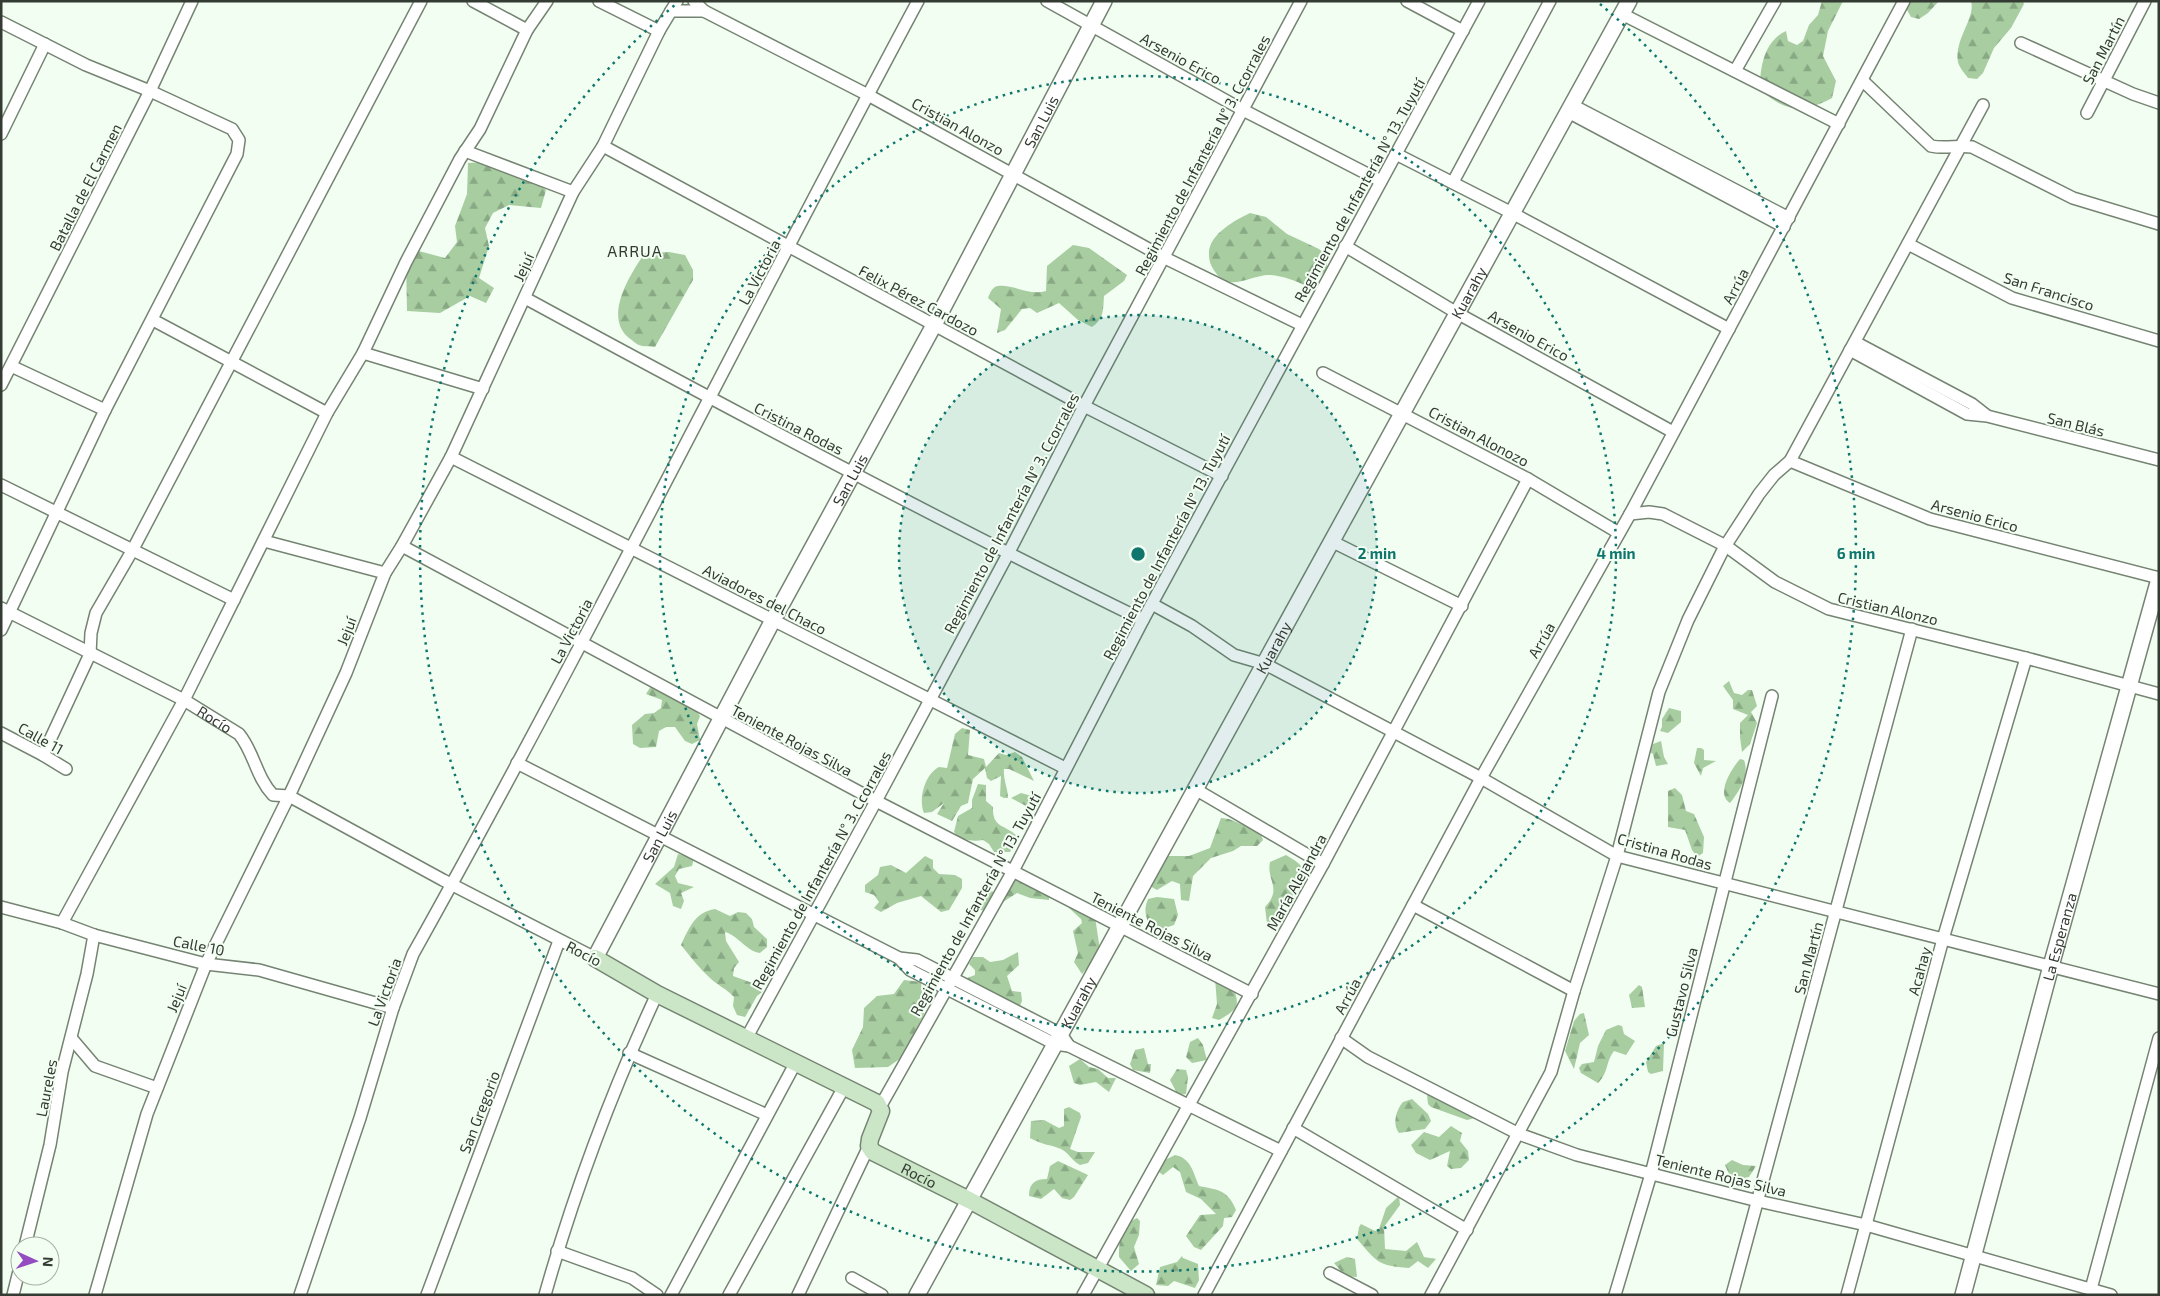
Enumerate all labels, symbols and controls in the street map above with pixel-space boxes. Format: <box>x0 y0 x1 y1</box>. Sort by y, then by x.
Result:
street label: San Martín <box>2078 13 2128 87</box>
street label: Arsenio Erico <box>1138 29 1224 87</box>
street label: Regimiento de Infantería N° 3. Ccorrales <box>1131 32 1273 278</box>
street label: Regimiento de Infantería N° 13. Tuyutí <box>1290 74 1429 305</box>
street label: San Luis <box>1020 92 1062 151</box>
street label: Cristian Alonzo <box>909 93 1007 159</box>
street label: Batalla de El Carmen <box>45 120 125 254</box>
street label: La Victoria <box>734 236 784 308</box>
district label: ARRUA <box>607 241 663 260</box>
street label: Jejuí <box>509 249 539 284</box>
street label: Felix Pérez Cardozo <box>856 261 982 339</box>
street label: Kuarahy <box>1447 264 1490 322</box>
street label: Arrúa <box>1718 265 1752 307</box>
street label: San Francisco <box>2002 268 2096 314</box>
street label: Arsenio Erico <box>1486 306 1572 364</box>
street label: Regimiento de Infantería N° 3. Ccorrales <box>940 390 1082 636</box>
street label: Cristina Rodas <box>751 398 847 458</box>
street label: Cristian Alonozo <box>1426 402 1532 470</box>
street label: San Blás <box>2046 408 2106 440</box>
street label: Regimiento de Infantería N° 13. Tuyutí <box>1099 430 1234 663</box>
street label: San Luis <box>828 450 871 509</box>
street label: Arsenio Erico <box>1930 495 2020 535</box>
text: 2 min <box>1358 544 1396 562</box>
text: 4 min <box>1596 544 1636 562</box>
text: 6 min <box>1837 544 1875 562</box>
centre of rings <box>1129 545 1147 563</box>
street label: Aviadores del Chaco <box>700 560 830 638</box>
street label: Cristian Alonzo <box>1836 588 1940 628</box>
street label: La Victoria <box>546 595 596 667</box>
street label: Jejuí <box>332 613 361 648</box>
street label: Kuarahy <box>1252 618 1295 677</box>
street label: Arrúa <box>1524 619 1558 661</box>
street label: Teniente Rojas Silva <box>728 700 856 780</box>
street label: Rocío <box>194 702 235 736</box>
street label: Calle 11 <box>15 718 67 758</box>
street label: Regimiento de Infantería N° 3. Ccorrales <box>748 748 894 992</box>
street label: Regimiento de Infantería N° 13. Tuyutí <box>906 788 1045 1019</box>
street label: San Luis <box>638 807 680 865</box>
street label: Cristina Rodas <box>1616 829 1714 873</box>
street label: María Alejandra <box>1262 831 1331 934</box>
street label: Teniente Rojas Silva <box>1088 887 1216 965</box>
street label: La Esperanza <box>2038 890 2080 983</box>
street label: San Martín <box>1790 920 1826 996</box>
street label: Calle 10 <box>172 931 226 959</box>
street label: Rocío <box>563 937 605 969</box>
street label: Gustavo Silva <box>1661 945 1701 1039</box>
street label: Acahay <box>1904 945 1934 997</box>
street label: La Victoria <box>363 955 405 1029</box>
street label: Kuarahy <box>1056 973 1100 1031</box>
street label: Arrúa <box>1330 975 1364 1017</box>
street label: Jejuí <box>162 980 191 1015</box>
street label: Laureles <box>32 1058 60 1118</box>
street label: San Gregorio <box>455 1068 503 1156</box>
street label: Teniente Rojas Silva <box>1653 1150 1788 1201</box>
street label: Rocío <box>898 1159 940 1191</box>
north arrow <box>10 1236 60 1286</box>
text: N <box>40 1256 57 1267</box>

